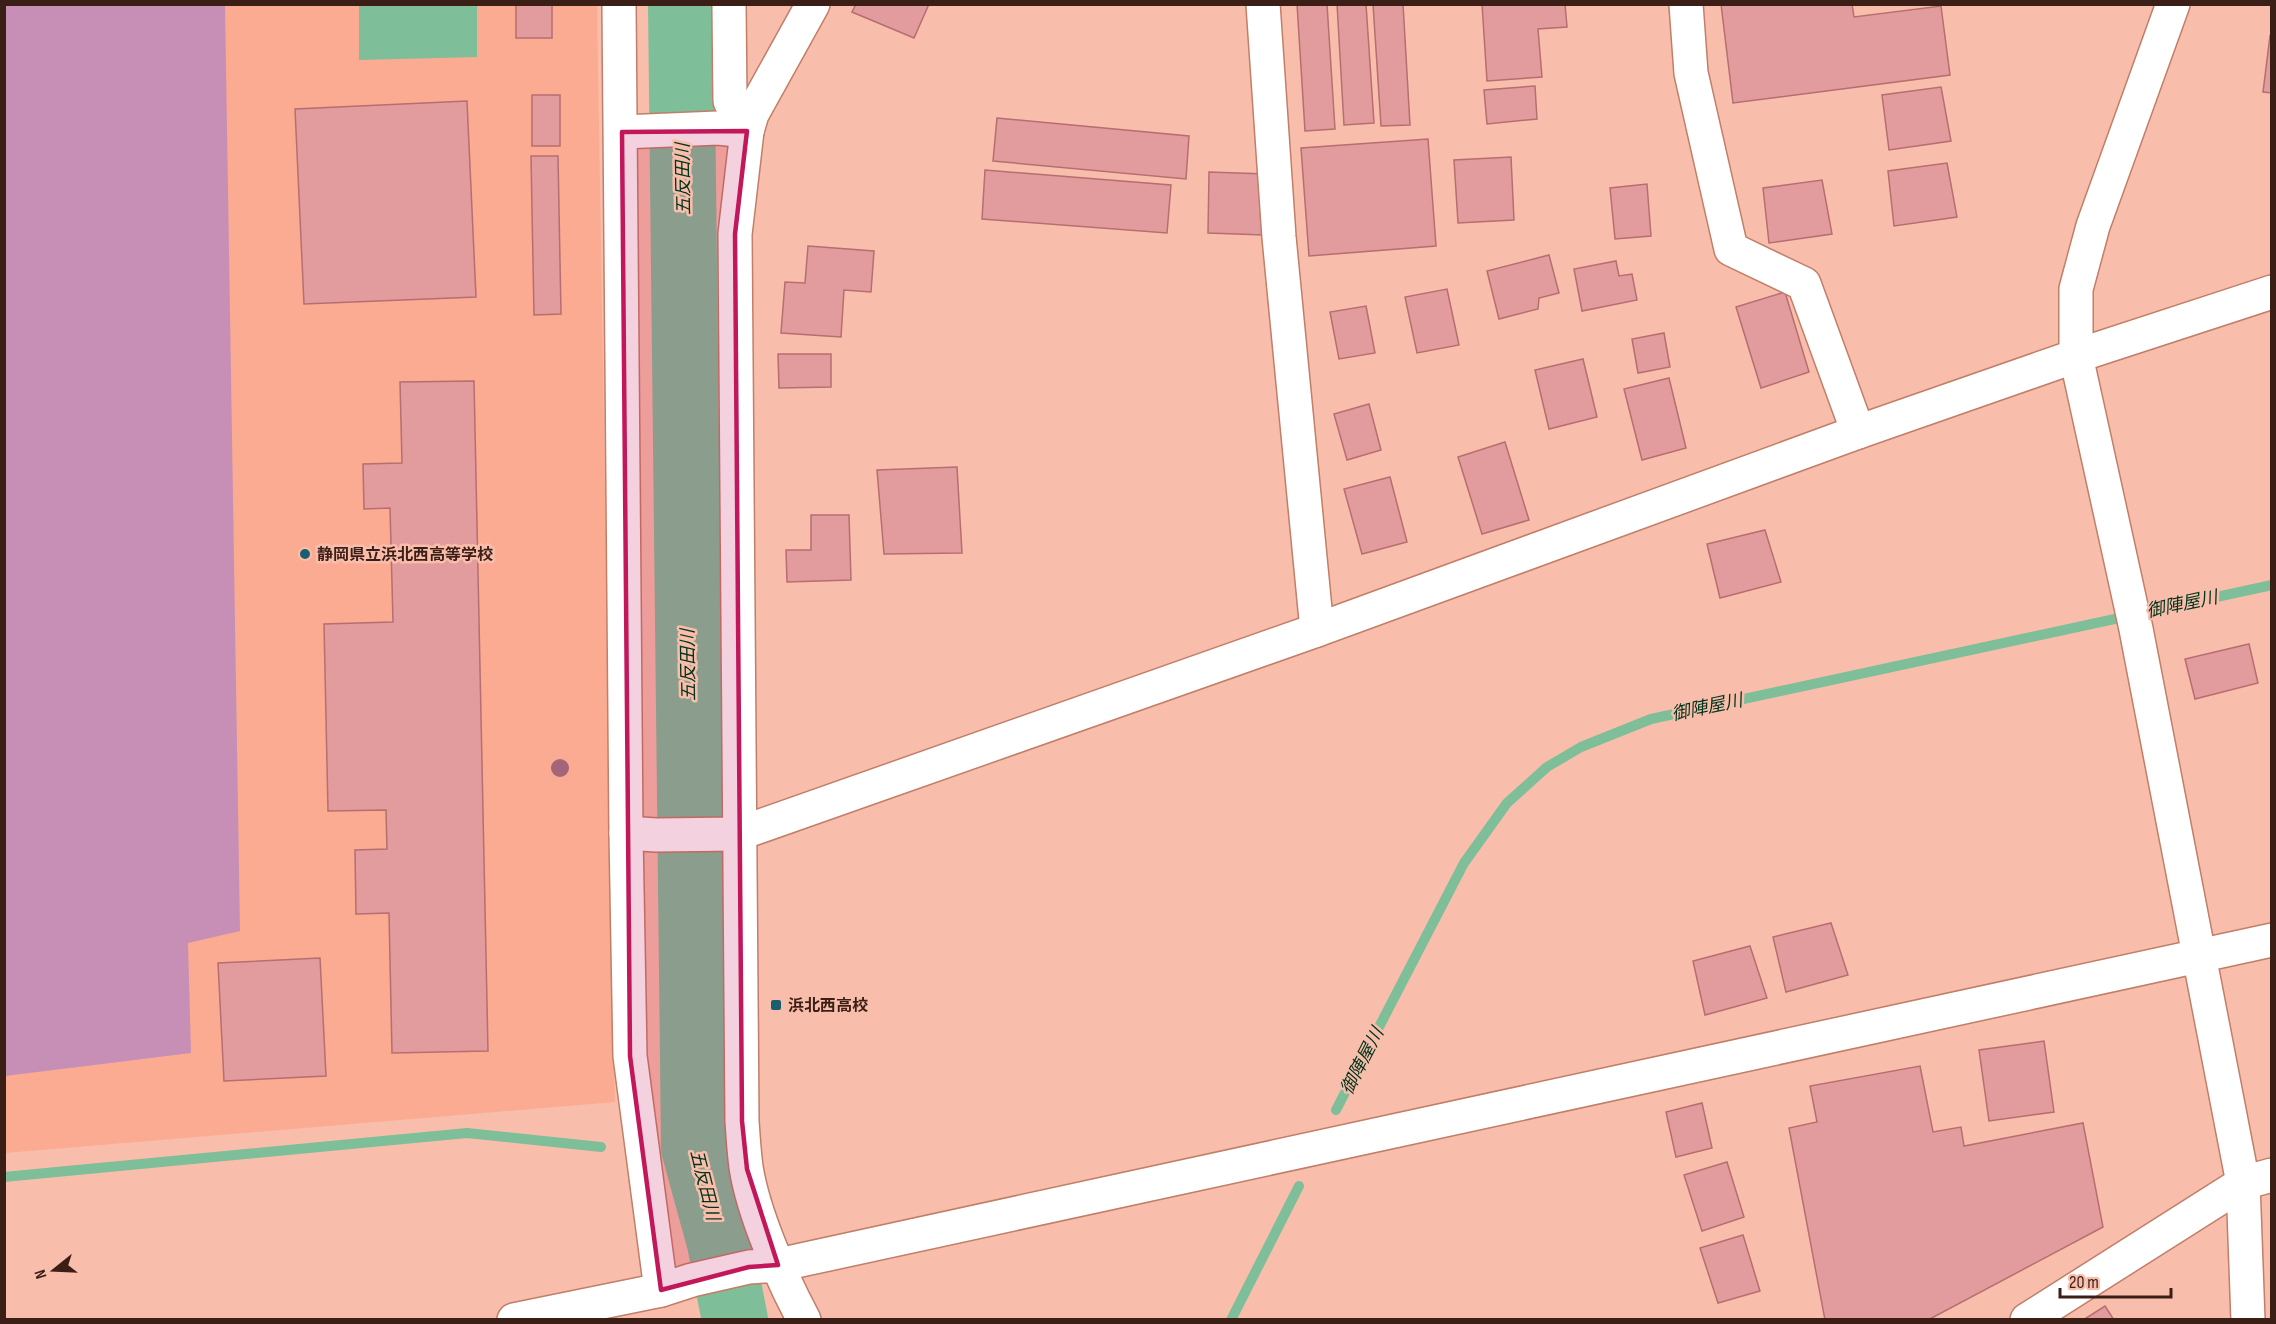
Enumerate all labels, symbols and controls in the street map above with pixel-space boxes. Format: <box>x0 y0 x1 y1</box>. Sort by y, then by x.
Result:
water label: 五反田川 <box>672 141 695 215</box>
place label: 静岡県立浜北西高等学校 <box>317 546 493 565</box>
marker: 静岡県立浜北西高等学校 <box>298 547 312 561</box>
water label: 御陣屋川 <box>2145 586 2221 622</box>
water label: 五反田川 <box>677 627 700 701</box>
water label: 御陣屋川 <box>1670 689 1746 725</box>
place label: 浜北西高校 <box>788 997 868 1016</box>
marker: 浜北西高校 <box>769 998 783 1012</box>
water label: 御陣屋川 <box>1337 1023 1389 1098</box>
water label: 五反田川 <box>686 1148 724 1225</box>
north arrow <box>24 1240 84 1300</box>
scale bar <box>2060 1261 2171 1299</box>
text: N <box>31 1267 52 1281</box>
text: 20 m <box>2069 1272 2099 1293</box>

